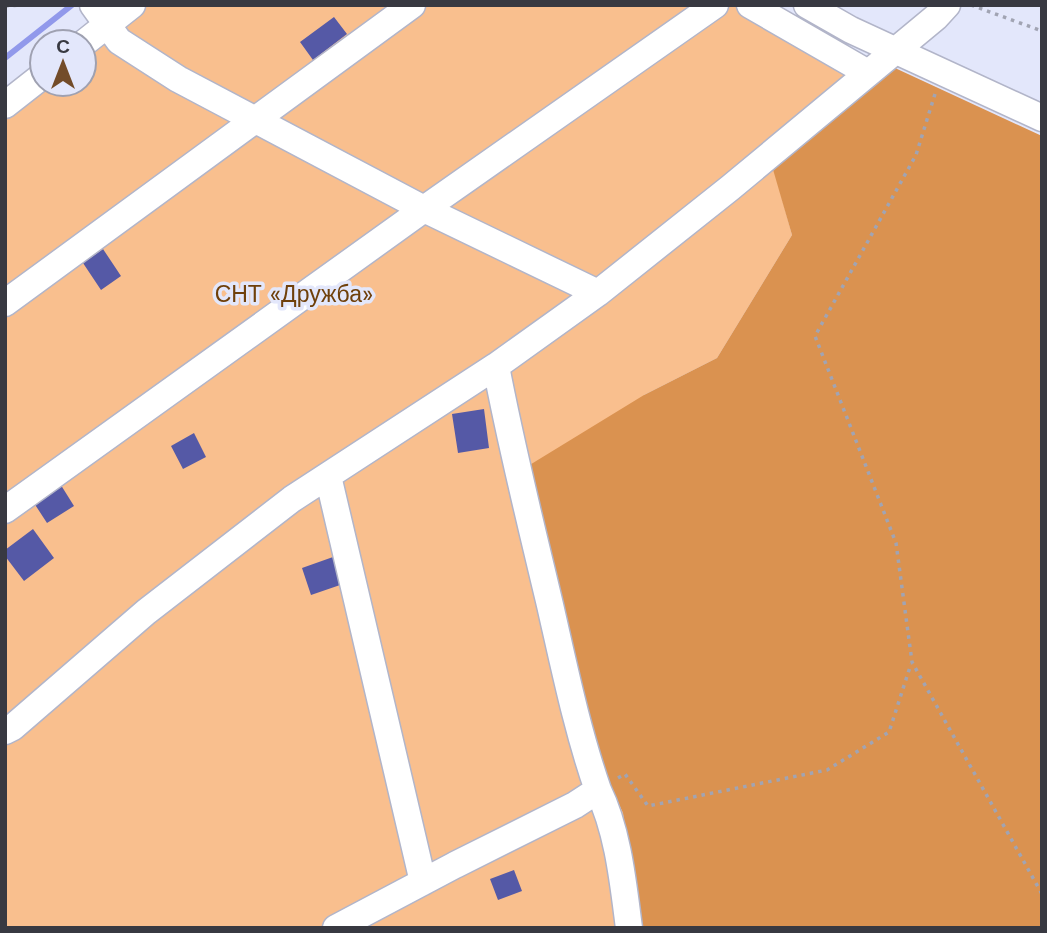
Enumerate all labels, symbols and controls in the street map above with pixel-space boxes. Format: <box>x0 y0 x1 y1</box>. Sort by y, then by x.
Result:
north arrow <box>28 28 98 98</box>
text: С <box>56 35 70 58</box>
park label: СНТ «Дружба» <box>215 281 373 308</box>

